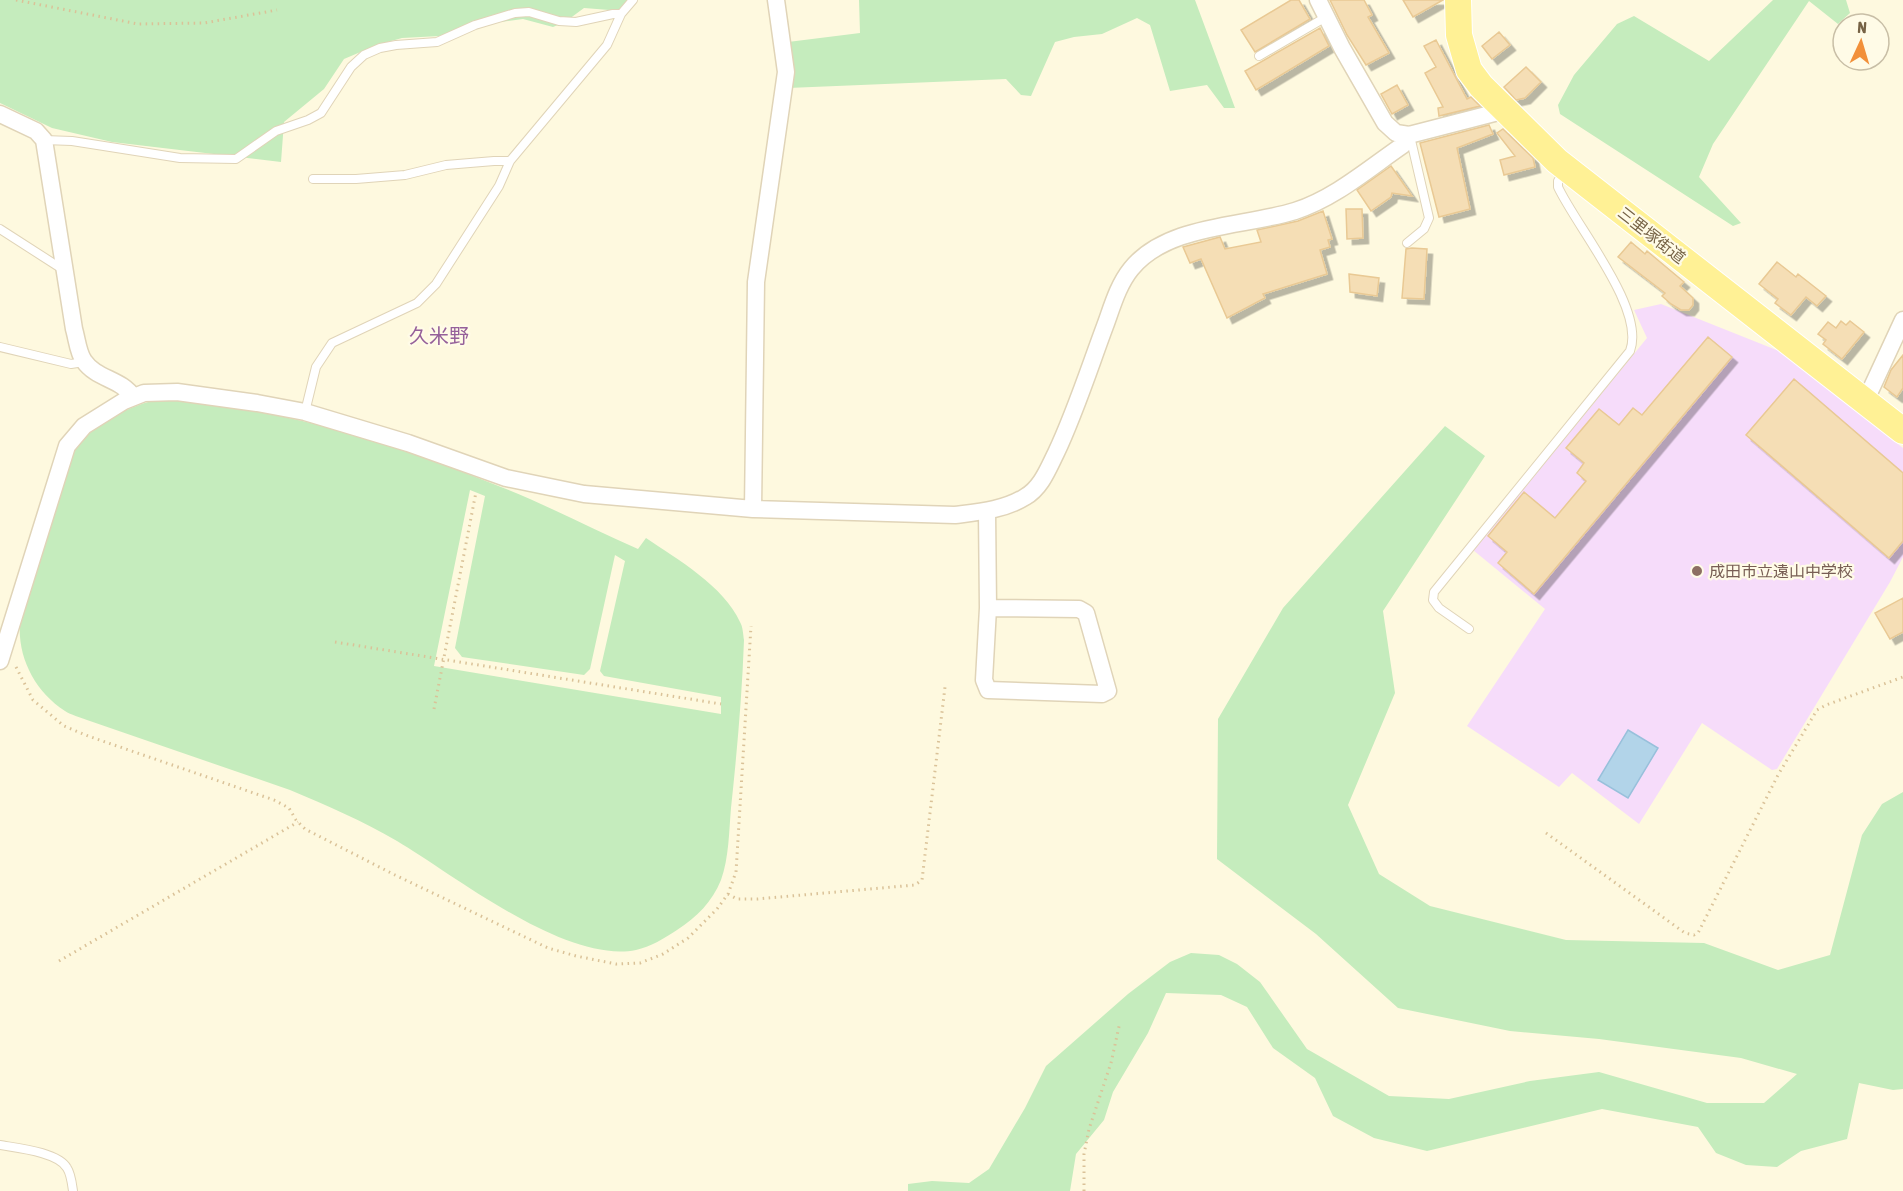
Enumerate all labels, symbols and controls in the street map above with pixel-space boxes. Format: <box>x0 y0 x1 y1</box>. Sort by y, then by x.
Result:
north arrow <box>1831 12 1891 72</box>
text: N <box>1857 18 1867 36</box>
street label: 三里塚街道 <box>1615 203 1689 267</box>
district label: 久米野 <box>409 324 469 347</box>
place label: 成田市立遠山中学校 <box>1709 562 1853 580</box>
marker: 成田市立遠山中学校 <box>1690 564 1704 578</box>

